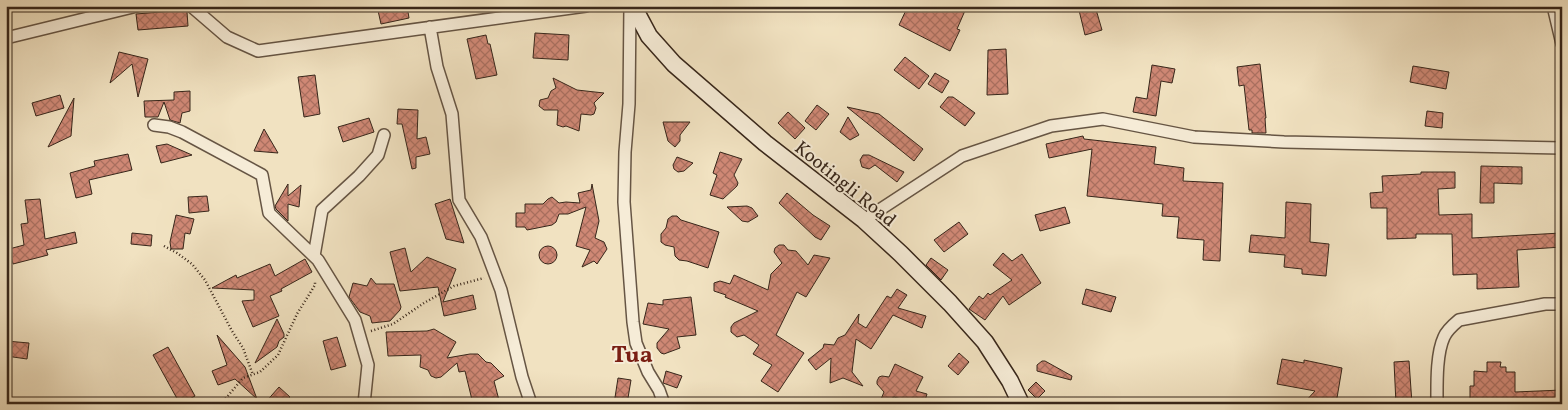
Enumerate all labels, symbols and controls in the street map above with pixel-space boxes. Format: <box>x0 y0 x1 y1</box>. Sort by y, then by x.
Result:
street label: Kootingli Road <box>788 135 901 234</box>
district label: Tua <box>611 339 653 373</box>

